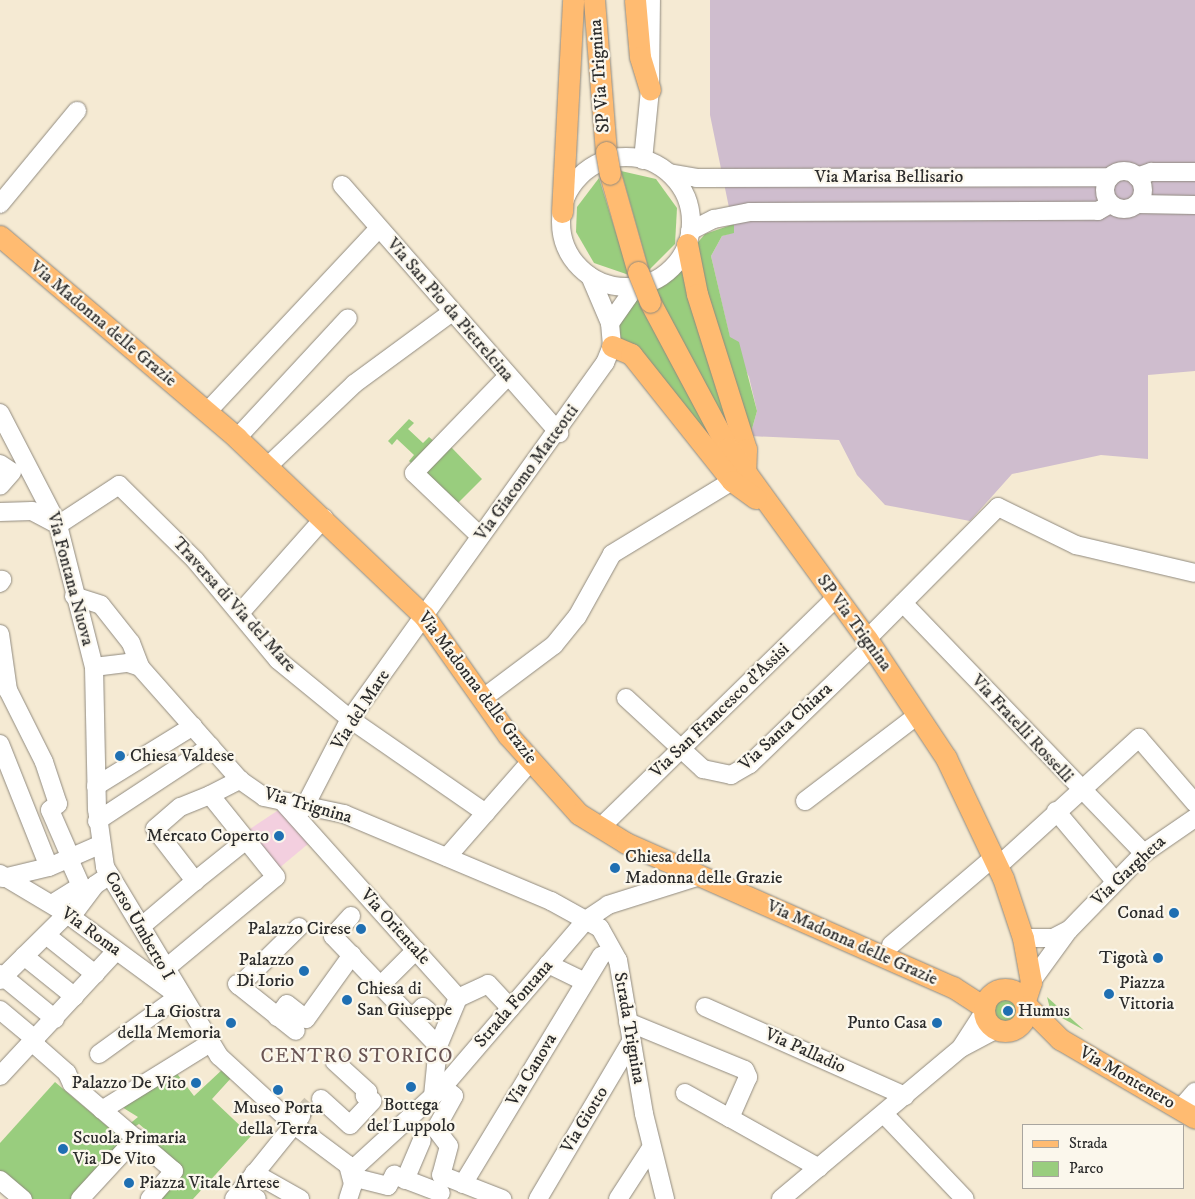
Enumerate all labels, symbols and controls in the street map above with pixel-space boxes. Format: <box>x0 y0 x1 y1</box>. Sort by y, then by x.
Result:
street label: SP Via Trignina <box>585 18 615 134</box>
street label: Via Marisa Bellisario <box>815 166 963 188</box>
street label: Via San Pio da Pietrelcina <box>382 234 518 386</box>
street label: Via Madonna delle Grazie <box>25 256 181 392</box>
street label: Via Giacomo Matteotti <box>470 401 584 545</box>
street label: Via Fontana Nuova <box>42 510 98 648</box>
street label: Traversa di Via del Mare <box>168 533 300 677</box>
street label: SP Via Trignina <box>812 570 896 676</box>
street label: Via Madonna delle Grazie <box>413 608 541 768</box>
street label: Via San Francesco d'Assisi <box>646 639 794 783</box>
street label: Via del Mare <box>327 666 395 754</box>
street label: Via Fratelli Rosselli <box>966 670 1078 788</box>
street label: Via Santa Chiara <box>735 678 837 776</box>
place label: Chiesa Valdese <box>130 745 234 767</box>
marker: Chiesa Valdese <box>114 750 126 762</box>
street label: Via Trignina <box>262 783 354 829</box>
place label: Mercato Coperto <box>147 825 269 847</box>
marker: Mercato Coperto <box>273 830 285 842</box>
street label: Via Gargheta <box>1088 831 1170 911</box>
place label: Chiesa della Madonna delle Grazie <box>625 847 782 890</box>
marker: Chiesa della Madonna delle Grazie <box>609 862 621 874</box>
street label: Corso Umberto I <box>99 868 179 984</box>
street label: Via Orientale <box>355 885 435 969</box>
street label: Via Madonna delle Grazie <box>763 896 941 990</box>
place label: Conad <box>1117 902 1164 924</box>
street label: Via Roma <box>57 903 125 961</box>
marker: Conad <box>1168 907 1180 919</box>
place label: Palazzo Cirese <box>247 918 351 940</box>
marker: Palazzo Cirese <box>355 923 367 935</box>
place label: Tigotà <box>1099 947 1148 969</box>
place label: Palazzo Di Iorio <box>236 950 294 992</box>
marker: Tigotà <box>1152 952 1164 964</box>
street label: Strada Fontana <box>470 956 558 1052</box>
marker: Palazzo Di Iorio <box>298 965 310 977</box>
street label: Strada Trignina <box>609 970 649 1086</box>
place label: Piazza Vittoria <box>1119 973 1174 1016</box>
place label: Chiesa di San Giuseppe <box>357 979 452 1022</box>
marker: Piazza Vittoria <box>1103 988 1115 1000</box>
marker: Chiesa di San Giuseppe <box>341 994 353 1006</box>
place label: Humus <box>1018 1000 1070 1022</box>
place label: La Giostra della Memoria <box>117 1002 221 1044</box>
marker: Humus <box>1002 1005 1014 1017</box>
place label: Punto Casa <box>847 1012 927 1034</box>
marker: La Giostra della Memoria <box>225 1017 237 1029</box>
marker: Punto Casa <box>931 1017 943 1029</box>
street label: Via Palladio <box>761 1024 849 1078</box>
street label: Via Canova <box>502 1030 562 1110</box>
street label: Via Montenero <box>1075 1042 1179 1114</box>
district label: CENTRO STORICO <box>259 1044 455 1068</box>
place label: Palazzo De Vito <box>72 1072 186 1094</box>
marker: Palazzo De Vito <box>190 1077 202 1089</box>
marker: Bottega del Luppolo <box>405 1081 417 1093</box>
street label: Via Giotto <box>557 1083 613 1157</box>
marker: Museo Porta della Terra <box>272 1084 284 1096</box>
place label: Bottega del Luppolo <box>367 1095 455 1138</box>
place label: Museo Porta della Terra <box>233 1098 323 1140</box>
legend <box>1022 1124 1185 1189</box>
place label: Scuola Primaria Via De Vito <box>73 1128 186 1170</box>
text: Strada <box>1069 1134 1107 1153</box>
marker: Scuola Primaria Via De Vito <box>57 1143 69 1155</box>
text: Parco <box>1069 1159 1103 1178</box>
place label: Piazza Vitale Artese <box>139 1172 280 1194</box>
marker: Piazza Vitale Artese <box>123 1177 135 1189</box>

